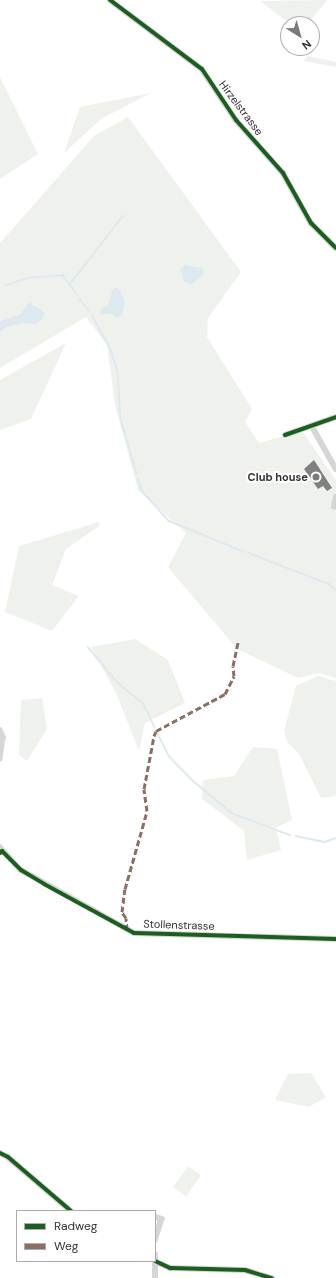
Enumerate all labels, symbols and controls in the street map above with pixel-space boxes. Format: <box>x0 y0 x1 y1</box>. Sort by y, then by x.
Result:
north arrow <box>280 16 320 56</box>
text: N <box>299 37 314 53</box>
street label: Hirzelstrasse <box>216 78 266 138</box>
place label: Club house <box>248 470 308 484</box>
marker: Club house <box>311 472 321 482</box>
street label: Stollenstrasse <box>143 917 215 933</box>
legend <box>16 1210 156 1262</box>
text: Radweg <box>54 1218 97 1234</box>
text: Weg <box>54 1238 78 1254</box>

